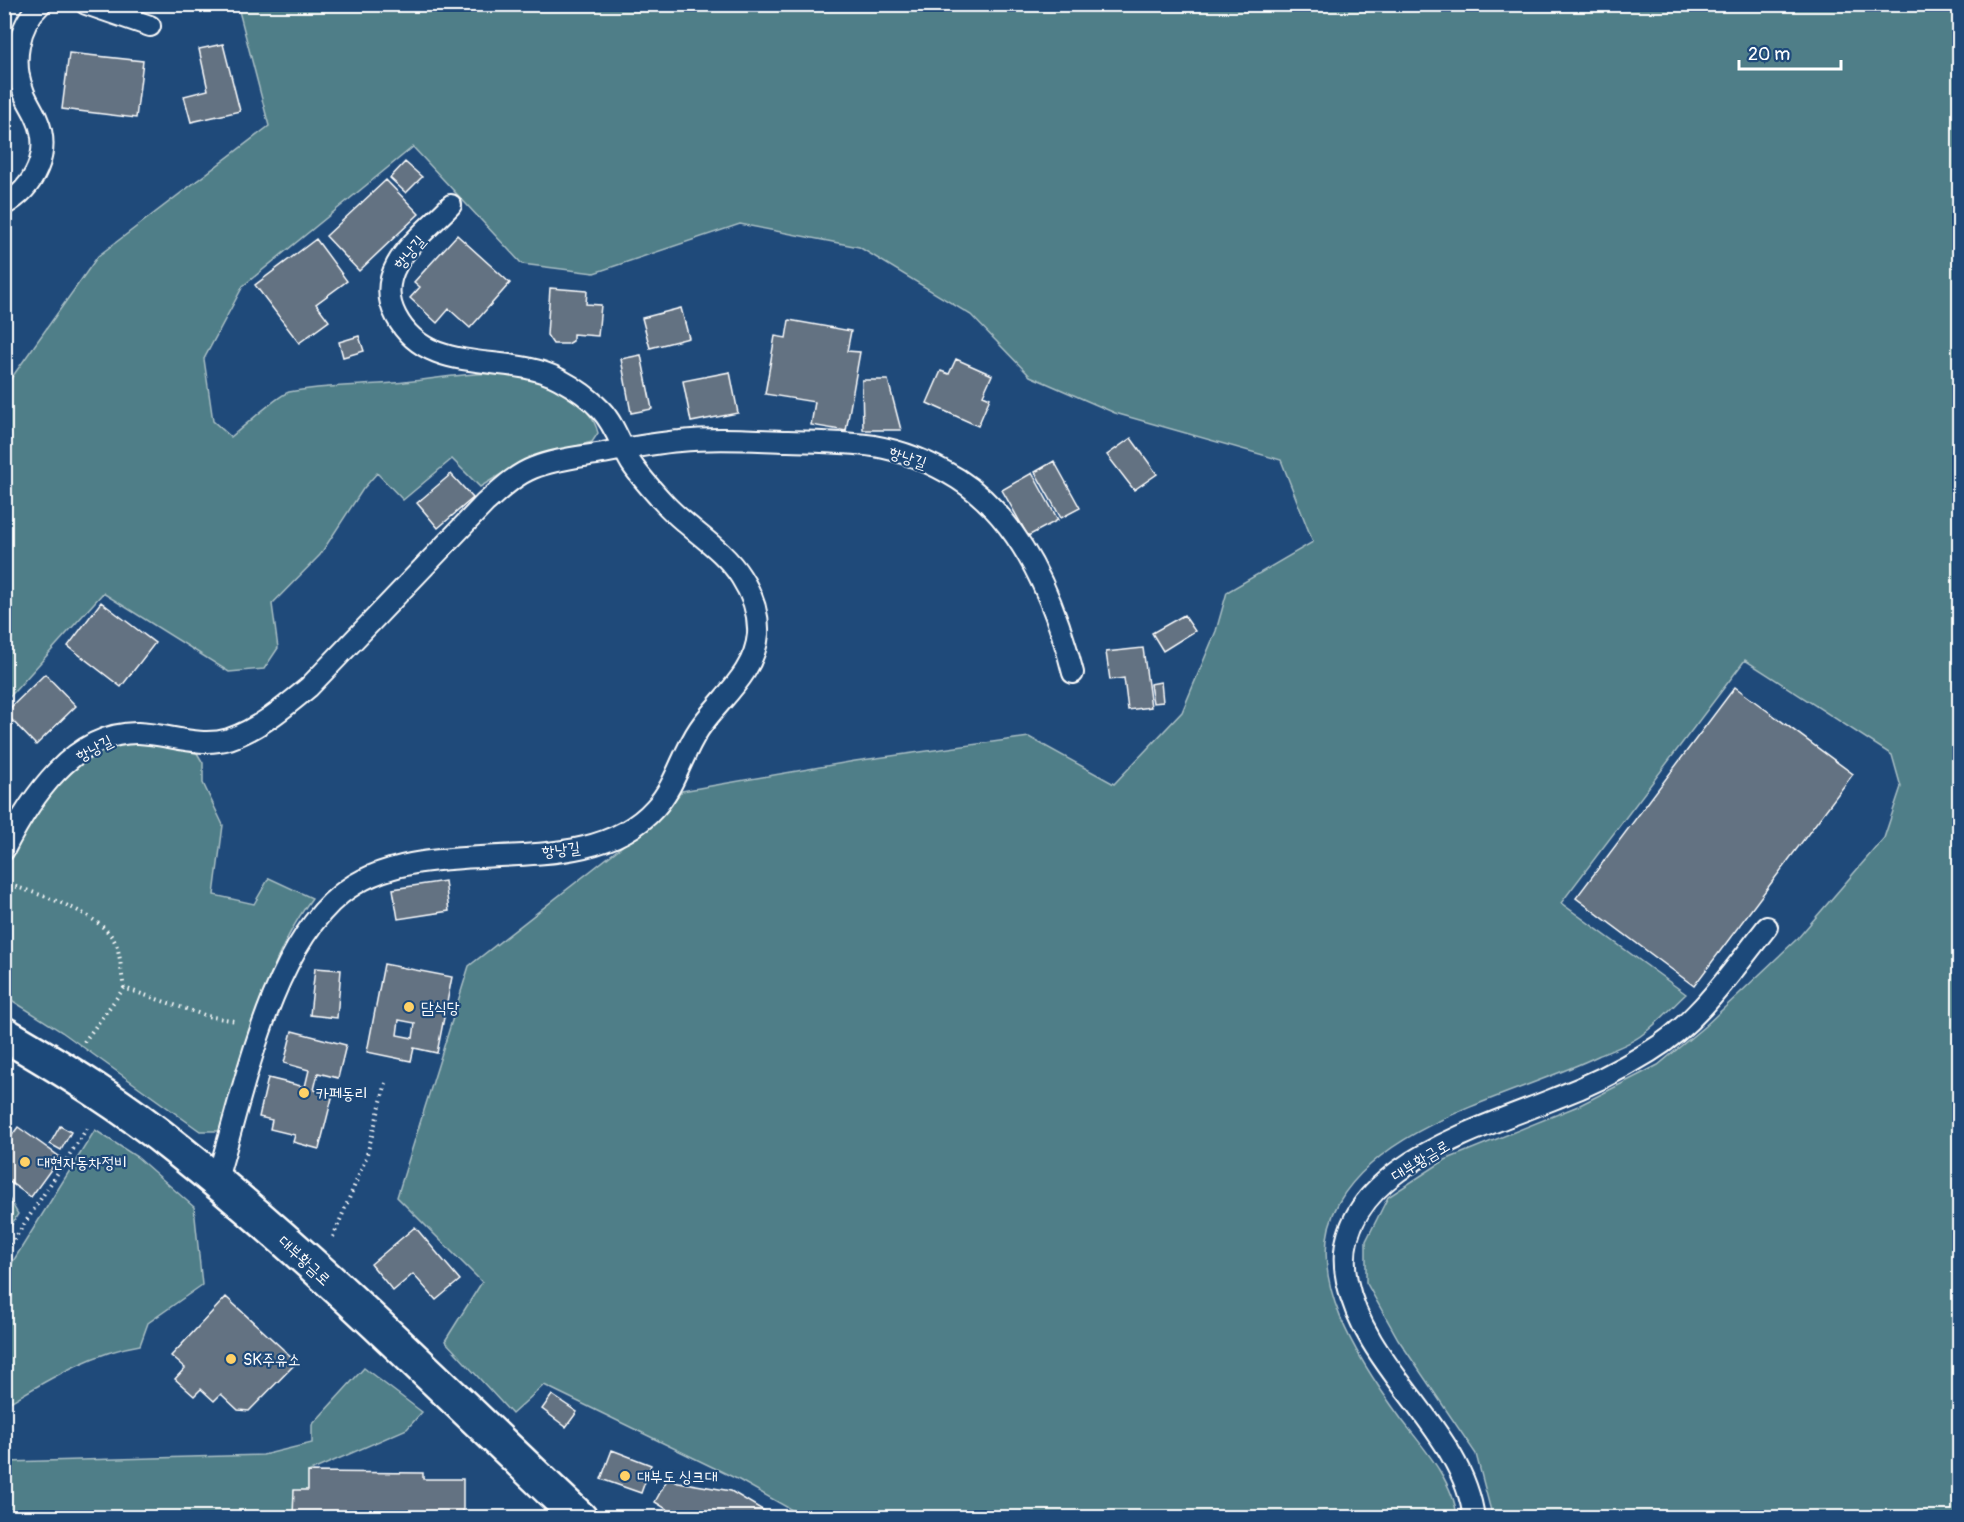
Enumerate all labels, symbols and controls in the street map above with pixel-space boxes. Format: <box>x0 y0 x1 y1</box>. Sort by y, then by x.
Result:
scale bar <box>1739 33 1841 71</box>
text: 20 m <box>1748 43 1790 66</box>
street label: 항낭길 <box>390 231 430 274</box>
street label: 항낭길 <box>886 442 929 473</box>
street label: 항낭길 <box>73 731 116 767</box>
street label: 항낭길 <box>541 838 582 862</box>
place label: 담식당 <box>421 998 460 1018</box>
marker: 담식당 <box>402 1000 416 1014</box>
place label: 카페동리 <box>316 1084 368 1104</box>
marker: 카페동리 <box>297 1086 311 1100</box>
street label: 대부황금로 <box>1388 1136 1453 1186</box>
place label: 대현자동차정비 <box>37 1153 127 1173</box>
marker: 대현자동차정비 <box>18 1155 32 1169</box>
street label: 대부황금로 <box>274 1231 335 1290</box>
place label: SK주유소 <box>243 1350 301 1370</box>
marker: SK주유소 <box>224 1352 238 1366</box>
place label: 대부도 싱크대 <box>637 1467 718 1487</box>
marker: 대부도 싱크대 <box>618 1469 632 1483</box>

